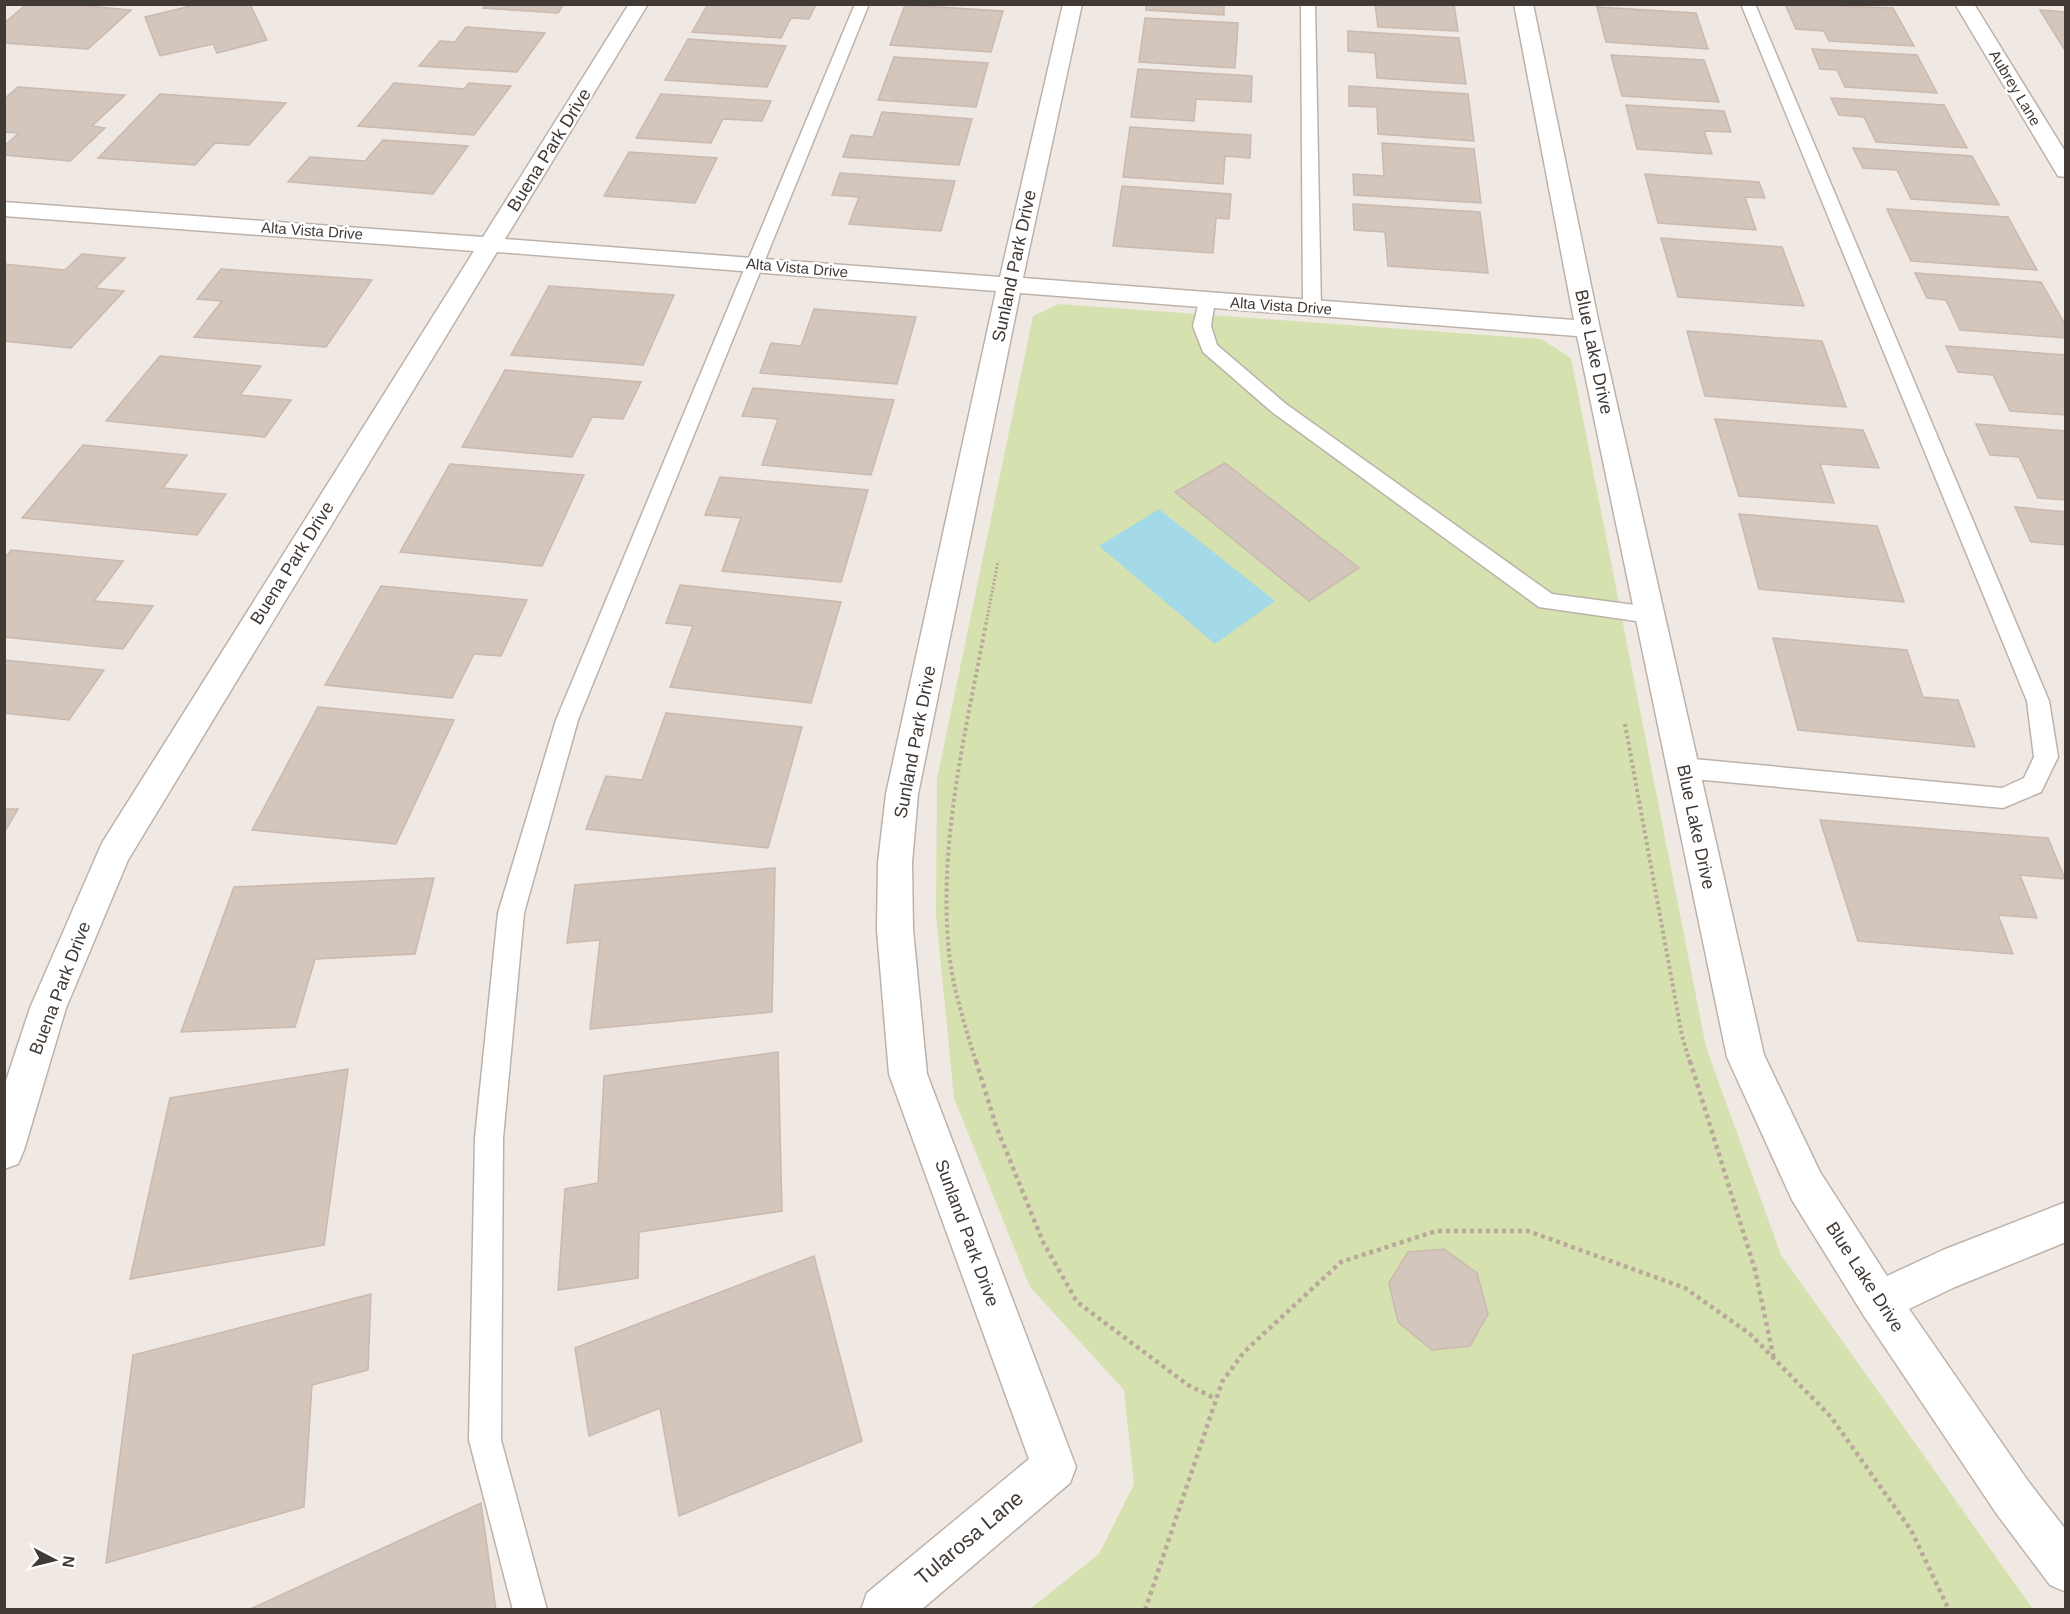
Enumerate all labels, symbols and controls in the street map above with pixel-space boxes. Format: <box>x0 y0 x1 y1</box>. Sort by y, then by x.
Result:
street label: Aubrey Lane <box>1986 47 2045 129</box>
street label: Buena Park Drive <box>503 85 595 215</box>
street label: Sunland Park Drive <box>988 188 1040 344</box>
street label: Alta Vista Drive <box>260 218 364 243</box>
street label: Alta Vista Drive <box>745 255 849 280</box>
street label: Blue Lake Drive <box>1571 288 1617 416</box>
street label: Alta Vista Drive <box>1229 293 1333 318</box>
street label: Buena Park Drive <box>246 498 338 628</box>
street label: Sunland Park Drive <box>890 664 940 820</box>
street label: Blue Lake Drive <box>1673 763 1719 891</box>
street label: Buena Park Drive <box>25 919 95 1057</box>
street label: Sunland Park Drive <box>931 1157 1003 1309</box>
street label: Blue Lake Drive <box>1822 1218 1908 1336</box>
street label: Tularosa Lane <box>910 1486 1027 1589</box>
north arrow <box>24 1530 84 1590</box>
text: N <box>59 1555 78 1569</box>

